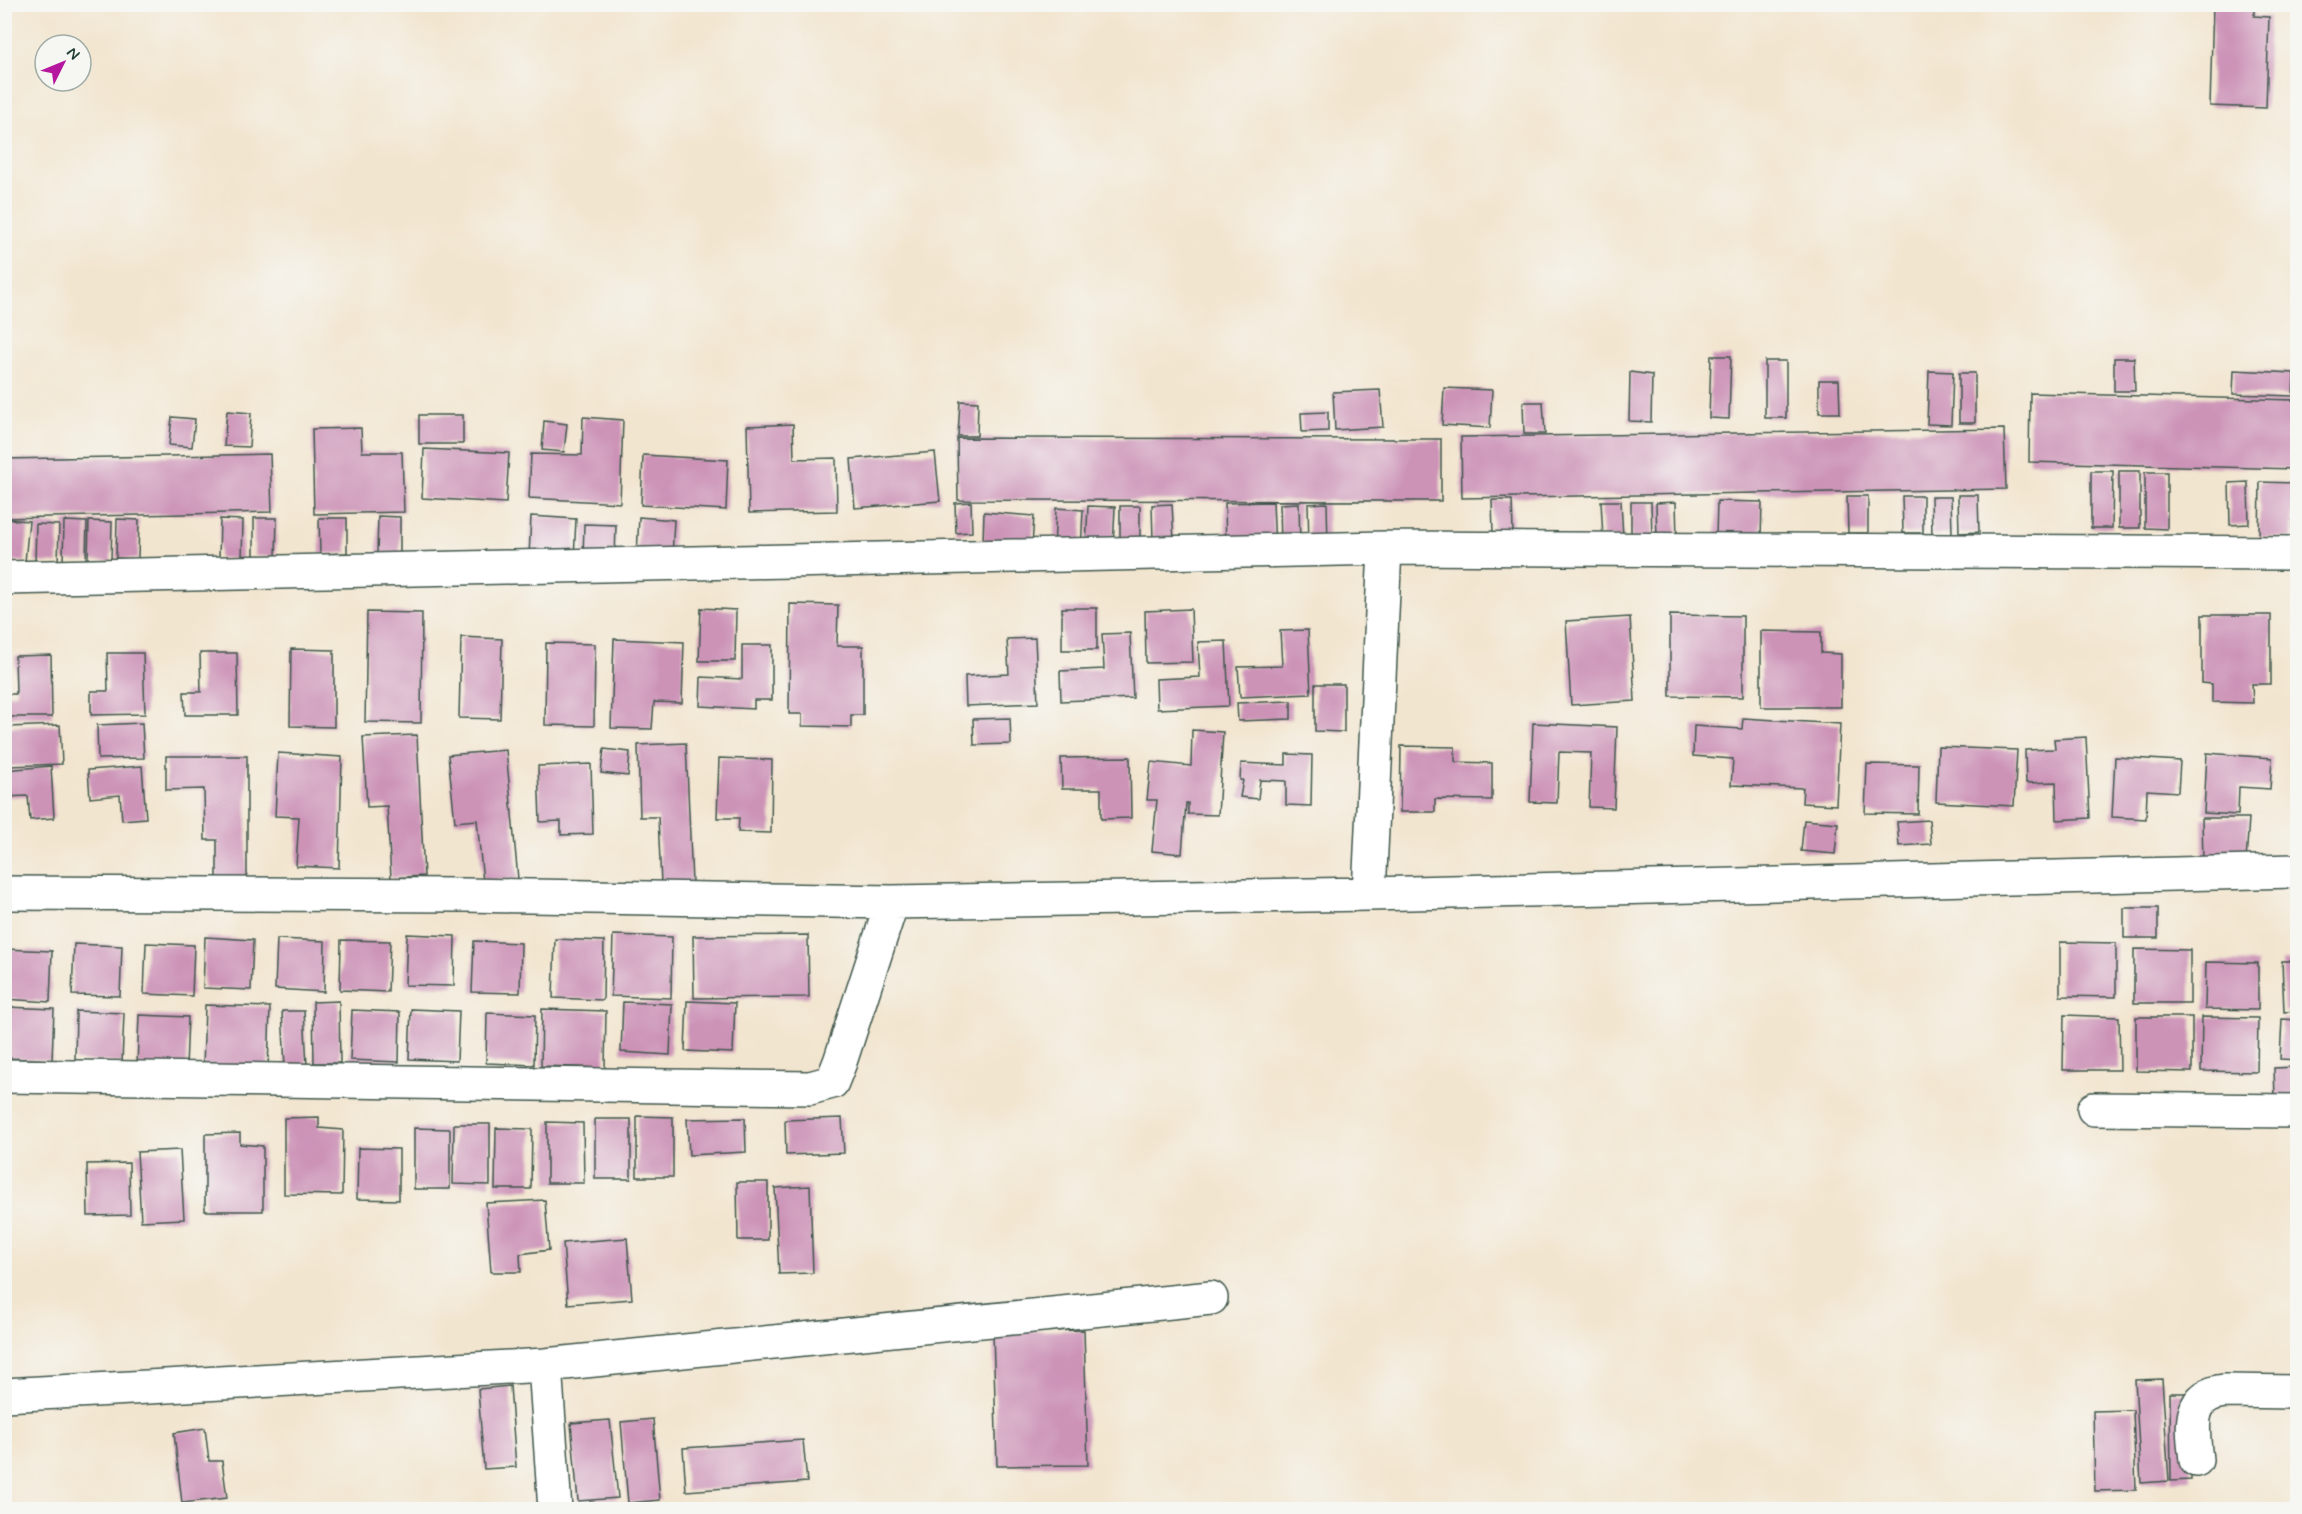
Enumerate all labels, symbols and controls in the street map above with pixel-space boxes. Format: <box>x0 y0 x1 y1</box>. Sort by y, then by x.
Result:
north arrow <box>33 33 93 93</box>
text: N <box>62 43 84 65</box>

